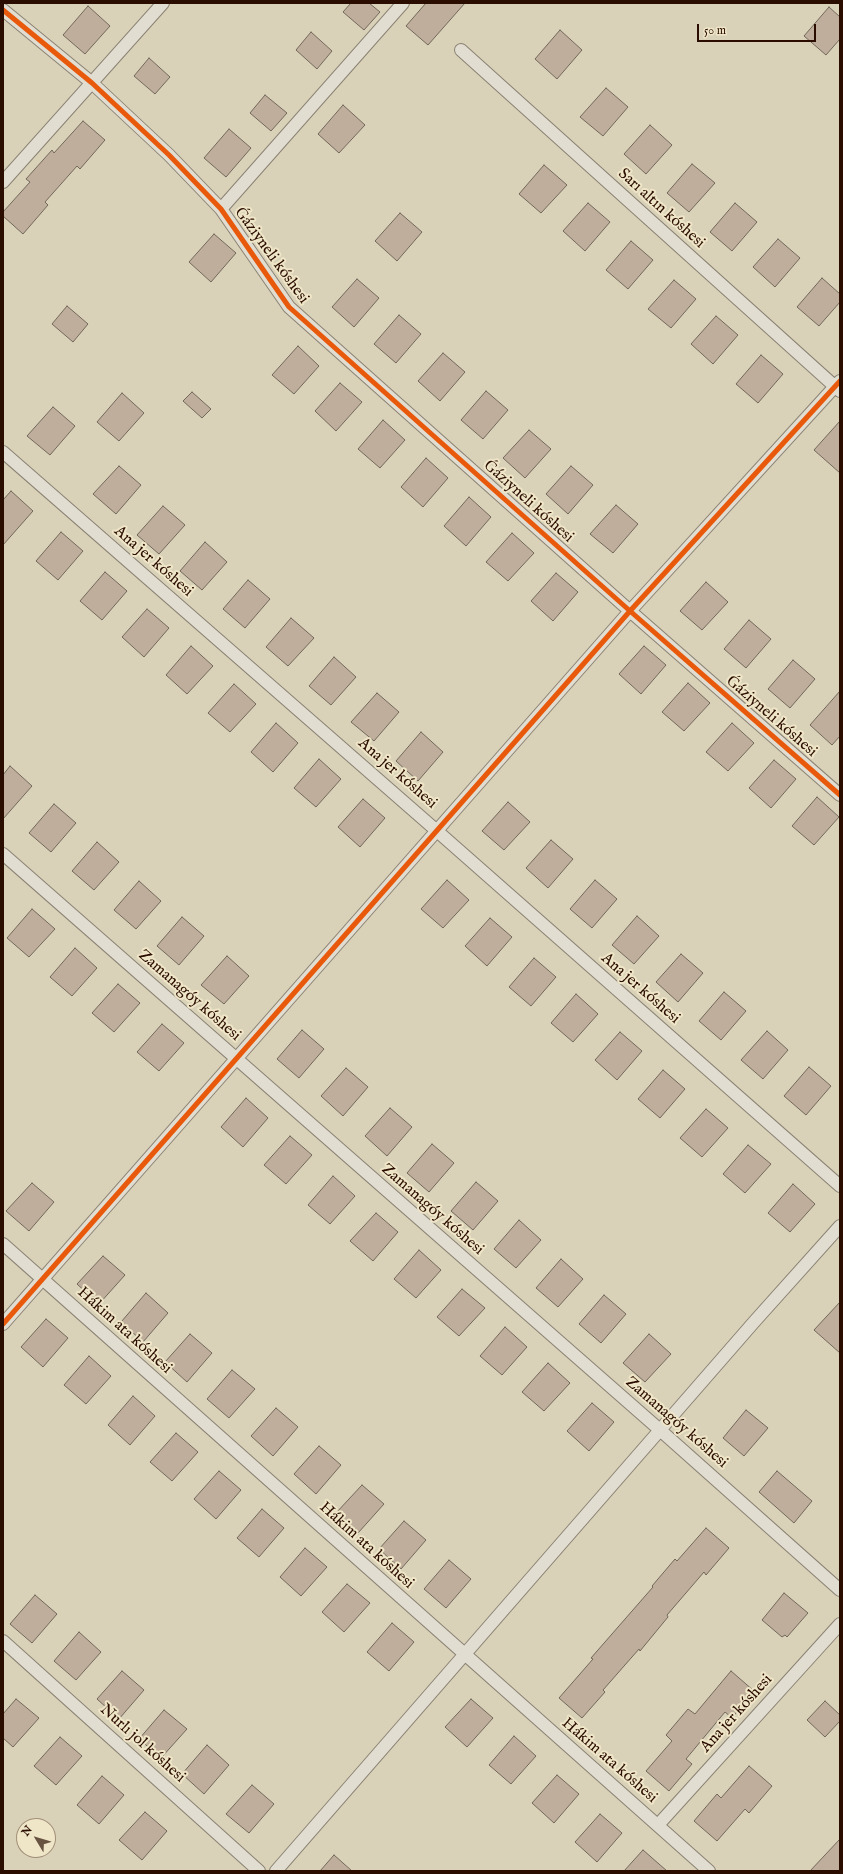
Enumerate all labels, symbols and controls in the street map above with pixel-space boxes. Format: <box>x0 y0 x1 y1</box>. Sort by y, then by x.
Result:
scale bar <box>699 16 818 42</box>
text: 50 m <box>704 23 726 38</box>
street label: Sarı altın kóshesi <box>614 165 708 253</box>
street label: Ǵáziyneli kóshesi <box>230 204 312 308</box>
street label: Ǵáziyneli kóshesi <box>479 457 577 547</box>
street label: Ana jer kóshesi <box>109 522 197 602</box>
street label: Ǵáziyneli kóshesi <box>722 672 820 762</box>
street label: Ana jer kóshesi <box>353 734 441 814</box>
street label: Zamanagóy kóshesi <box>134 946 244 1046</box>
street label: Ana jer kóshesi <box>596 949 684 1029</box>
street label: Zamanagóy kóshesi <box>377 1160 487 1260</box>
street label: Hákim ata kóshesi <box>73 1284 175 1378</box>
street label: Zamanagóy kóshesi <box>621 1373 731 1473</box>
street label: Hákim ata kóshesi <box>315 1499 417 1593</box>
street label: Ana jer kóshesi <box>697 1671 777 1757</box>
street label: Nurlı jol kóshesi <box>95 1701 189 1787</box>
street label: Hákim ata kóshesi <box>557 1714 661 1808</box>
north arrow <box>16 1818 56 1858</box>
text: N <box>19 1823 36 1839</box>

